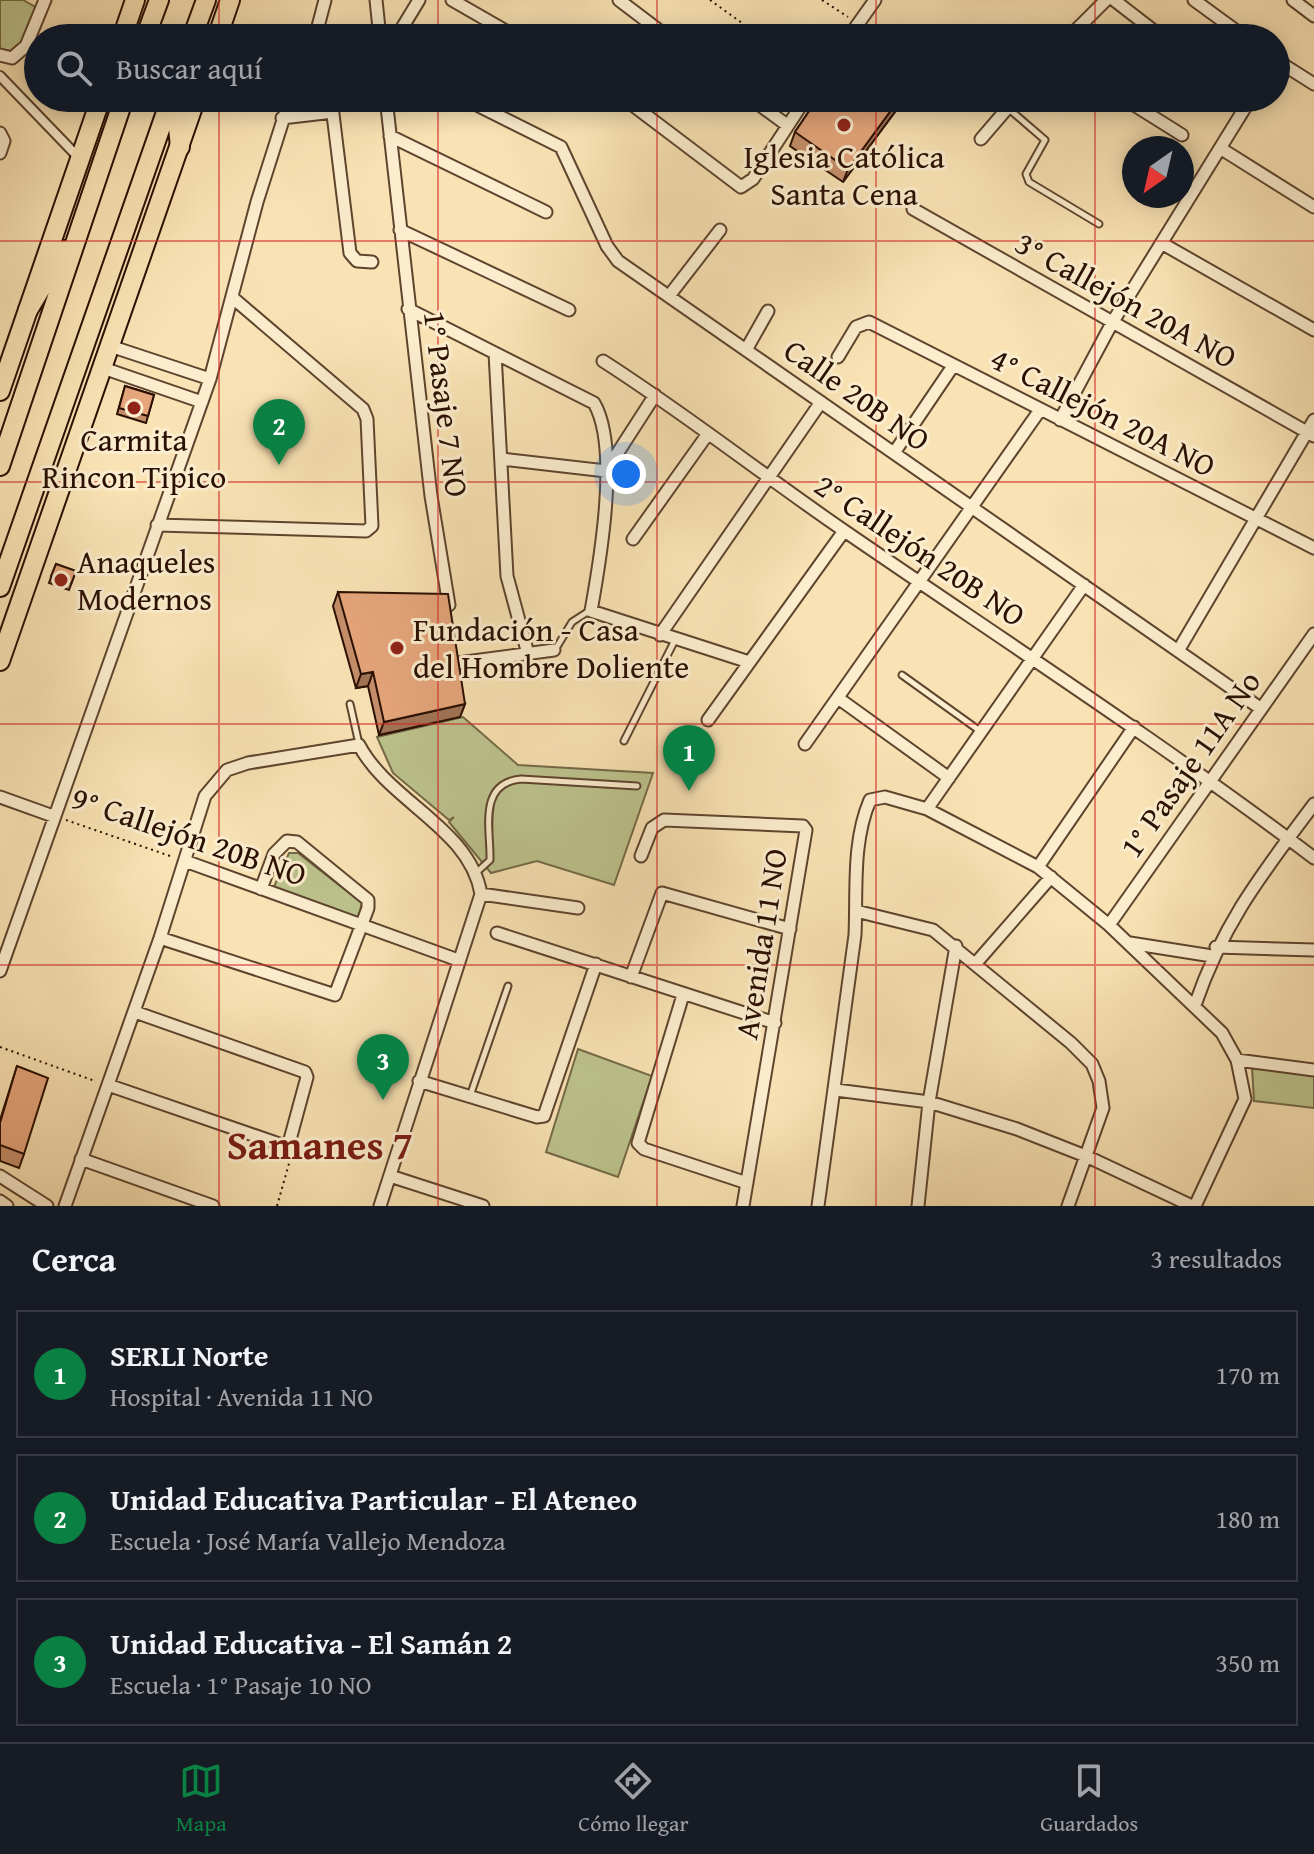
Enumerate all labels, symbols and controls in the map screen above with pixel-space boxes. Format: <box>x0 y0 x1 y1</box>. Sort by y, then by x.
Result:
search box <box>24 24 1290 112</box>
icon: search <box>52 46 96 90</box>
text: Buscar aquí <box>116 46 262 90</box>
marker: Iglesia Católica Santa Cena <box>835 116 853 134</box>
place label: Iglesia Católica Santa Cena <box>743 133 945 217</box>
north arrow <box>1122 136 1194 208</box>
street label: 3° Callejón 20A NO <box>1007 219 1246 380</box>
street label: 1° Pasaje 7 NO <box>412 308 481 500</box>
street label: Calle 20B NO <box>775 327 940 462</box>
street label: 4° Callejón 20A NO <box>983 335 1224 489</box>
marker: Carmita Rincon Tipico <box>125 399 143 417</box>
pin: 2 <box>253 399 305 465</box>
place label: Carmita Rincon Tipico <box>42 416 226 500</box>
your location <box>606 454 646 494</box>
street label: 2° Callejón 20B NO <box>805 461 1035 638</box>
place label: Anaqueles Modernos <box>77 538 215 622</box>
marker: Anaqueles Modernos <box>52 571 70 589</box>
place label: Fundación - Casa del Hombre Doliente <box>413 606 689 690</box>
marker: Fundación - Casa del Hombre Doliente <box>388 639 406 657</box>
street label: 1° Pasaje 11A No <box>1107 660 1272 867</box>
pin: 1 <box>663 725 715 791</box>
street label: 9° Callejón 20B NO <box>65 773 313 898</box>
street label: Avenida 11 NO <box>722 845 799 1043</box>
pin: 3 <box>357 1034 409 1100</box>
district label: Samanes 7 <box>227 1115 413 1174</box>
text: Cerca <box>32 1234 116 1283</box>
text: 3 resultados <box>1151 1239 1282 1278</box>
text: SERLI Norte <box>110 1333 269 1377</box>
text: 1 <box>53 1355 67 1394</box>
text: 170 m <box>1215 1355 1280 1394</box>
text: Hospital · Avenida 11 NO <box>110 1377 373 1416</box>
text: Unidad Educativa Particular - El Ateneo <box>110 1477 637 1521</box>
text: 2 <box>53 1499 67 1538</box>
text: 180 m <box>1215 1499 1280 1538</box>
text: Escuela · José María Vallejo Mendoza <box>110 1521 505 1560</box>
text: Unidad Educativa - El Samán 2 <box>110 1621 512 1665</box>
text: 3 <box>53 1643 67 1682</box>
text: 350 m <box>1215 1643 1280 1682</box>
text: Escuela · 1° Pasaje 10 NO <box>110 1665 372 1704</box>
tab: Mapa <box>176 1759 227 1839</box>
tab: Cómo llegar <box>578 1759 689 1839</box>
tab: Guardados <box>1040 1759 1138 1839</box>

